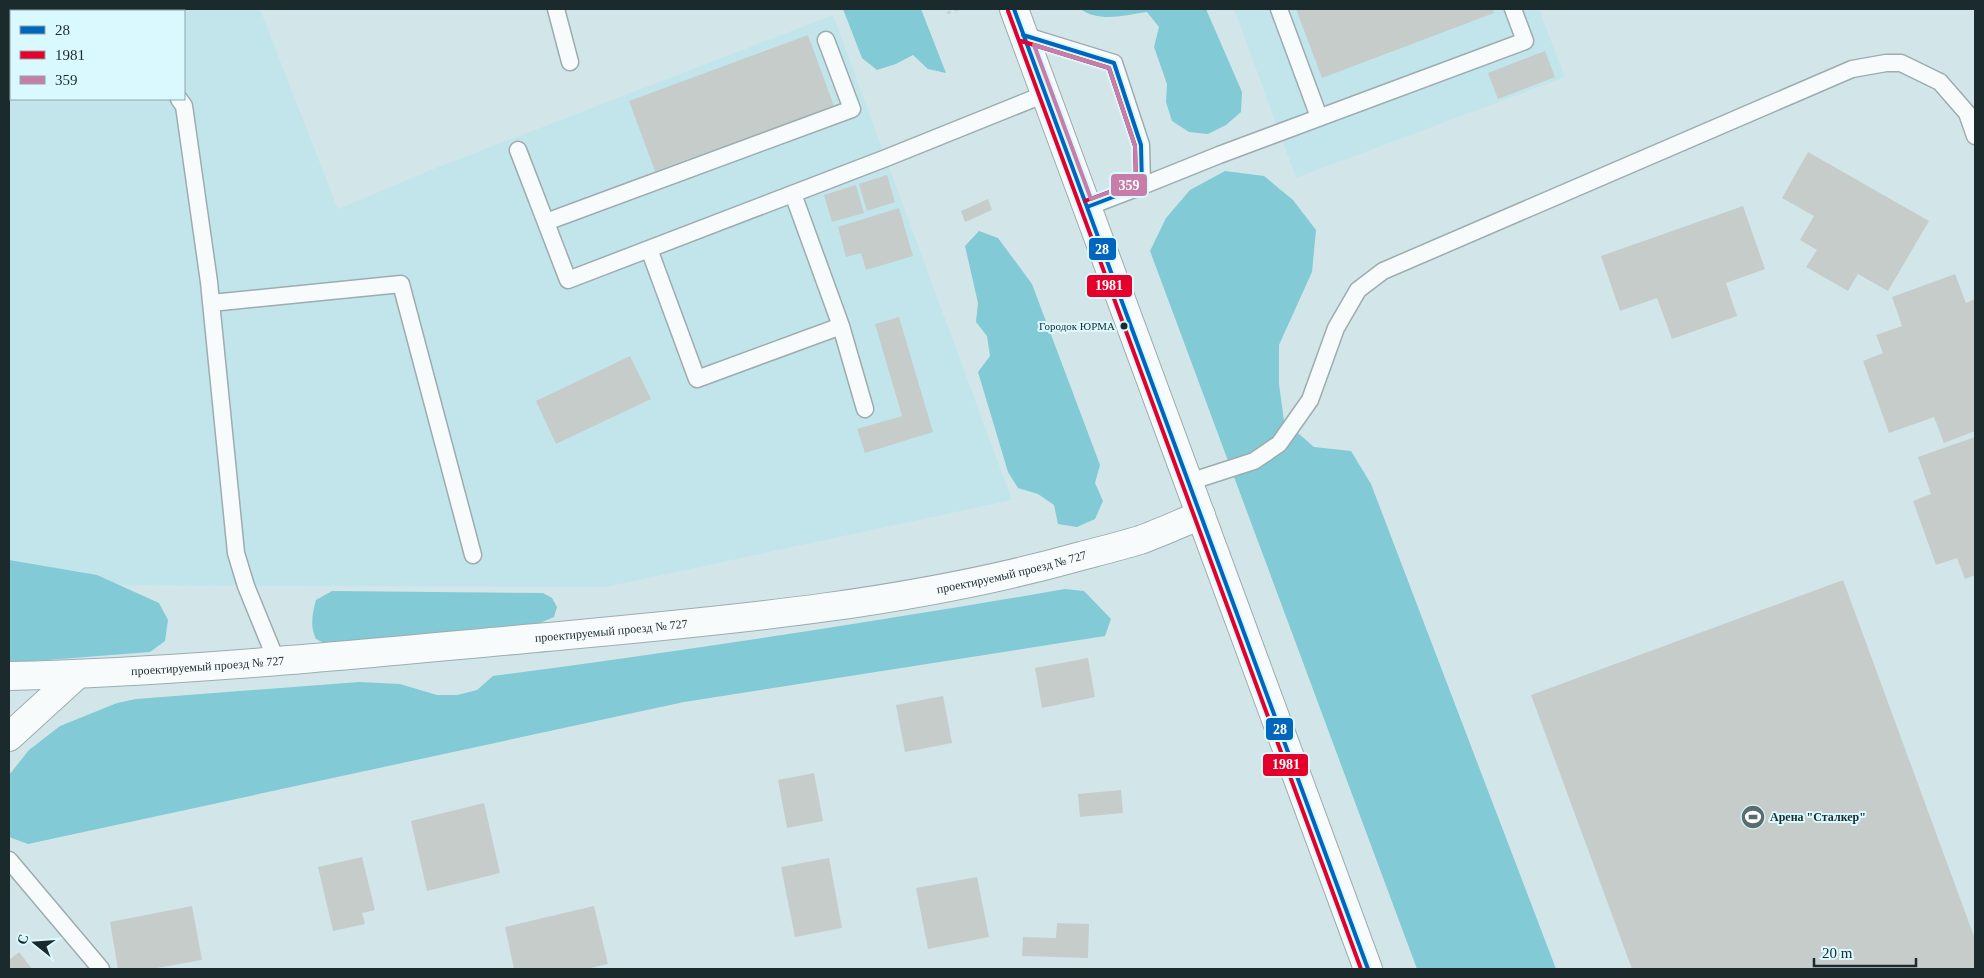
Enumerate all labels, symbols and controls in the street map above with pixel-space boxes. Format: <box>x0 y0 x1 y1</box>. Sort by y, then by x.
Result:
legend <box>10 10 185 100</box>
text: 28 <box>55 22 70 38</box>
text: 1981 <box>55 47 85 63</box>
text: 359 <box>55 72 78 88</box>
line badge: 359 <box>1110 173 1148 197</box>
text: 359 <box>1119 178 1140 193</box>
line badge: 28 <box>1088 237 1117 261</box>
text: 28 <box>1095 242 1109 257</box>
line badge: 1981 <box>1086 274 1133 298</box>
text: 1981 <box>1095 278 1123 293</box>
place label: Городок ЮРМА <box>1039 320 1115 332</box>
marker: Городок ЮРМА <box>1119 321 1129 331</box>
street label: проектируемый проезд № 727 <box>935 548 1088 596</box>
street label: проектируемый проезд № 727 <box>534 617 688 645</box>
street label: проектируемый проезд № 727 <box>131 654 285 678</box>
line badge: 28 <box>1265 717 1294 741</box>
text: 28 <box>1273 722 1287 737</box>
line badge: 1981 <box>1262 753 1309 777</box>
text: 1981 <box>1272 757 1300 772</box>
sports icon: Арена "Сталкер" <box>1740 804 1766 830</box>
place label: Арена "Сталкер" <box>1770 810 1866 824</box>
north arrow <box>10 918 60 968</box>
text: С <box>14 932 32 946</box>
scale bar <box>1814 936 1916 968</box>
text: 20 m <box>1822 945 1853 961</box>

